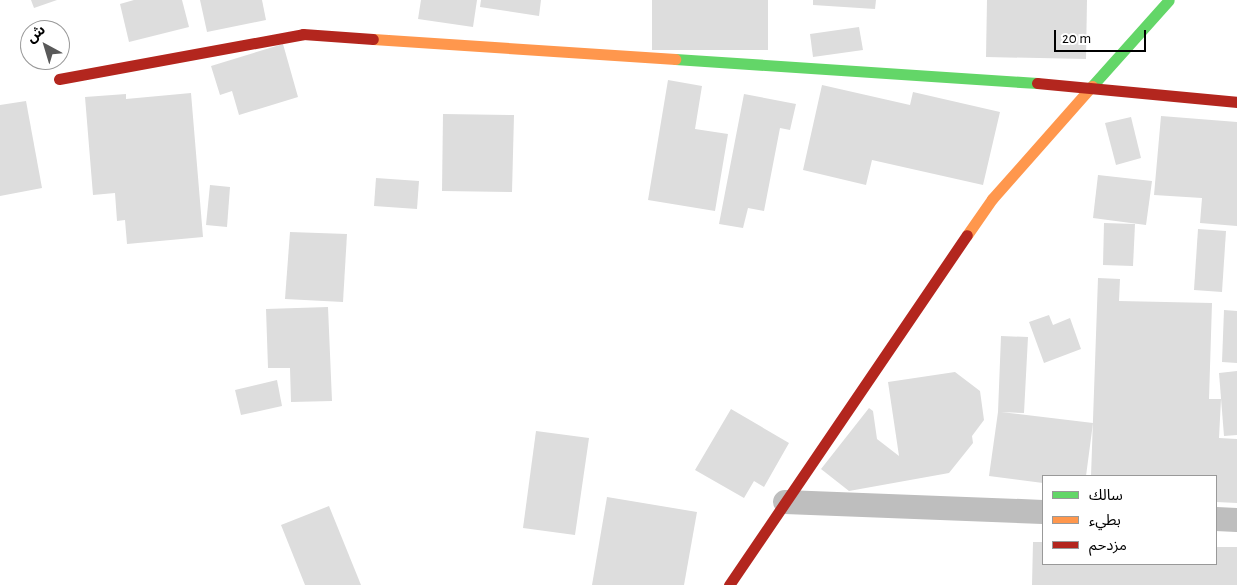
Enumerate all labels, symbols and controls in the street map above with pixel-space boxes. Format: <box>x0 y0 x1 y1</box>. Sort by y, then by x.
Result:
north arrow <box>20 20 70 70</box>
scale bar <box>1057 20 1150 52</box>
text: ش <box>24 23 48 46</box>
text: 20 m <box>1062 31 1091 46</box>
legend <box>1042 475 1217 565</box>
text: سالك <box>1089 488 1123 503</box>
text: بطيء <box>1089 513 1121 528</box>
text: مزدحم <box>1089 538 1127 553</box>

